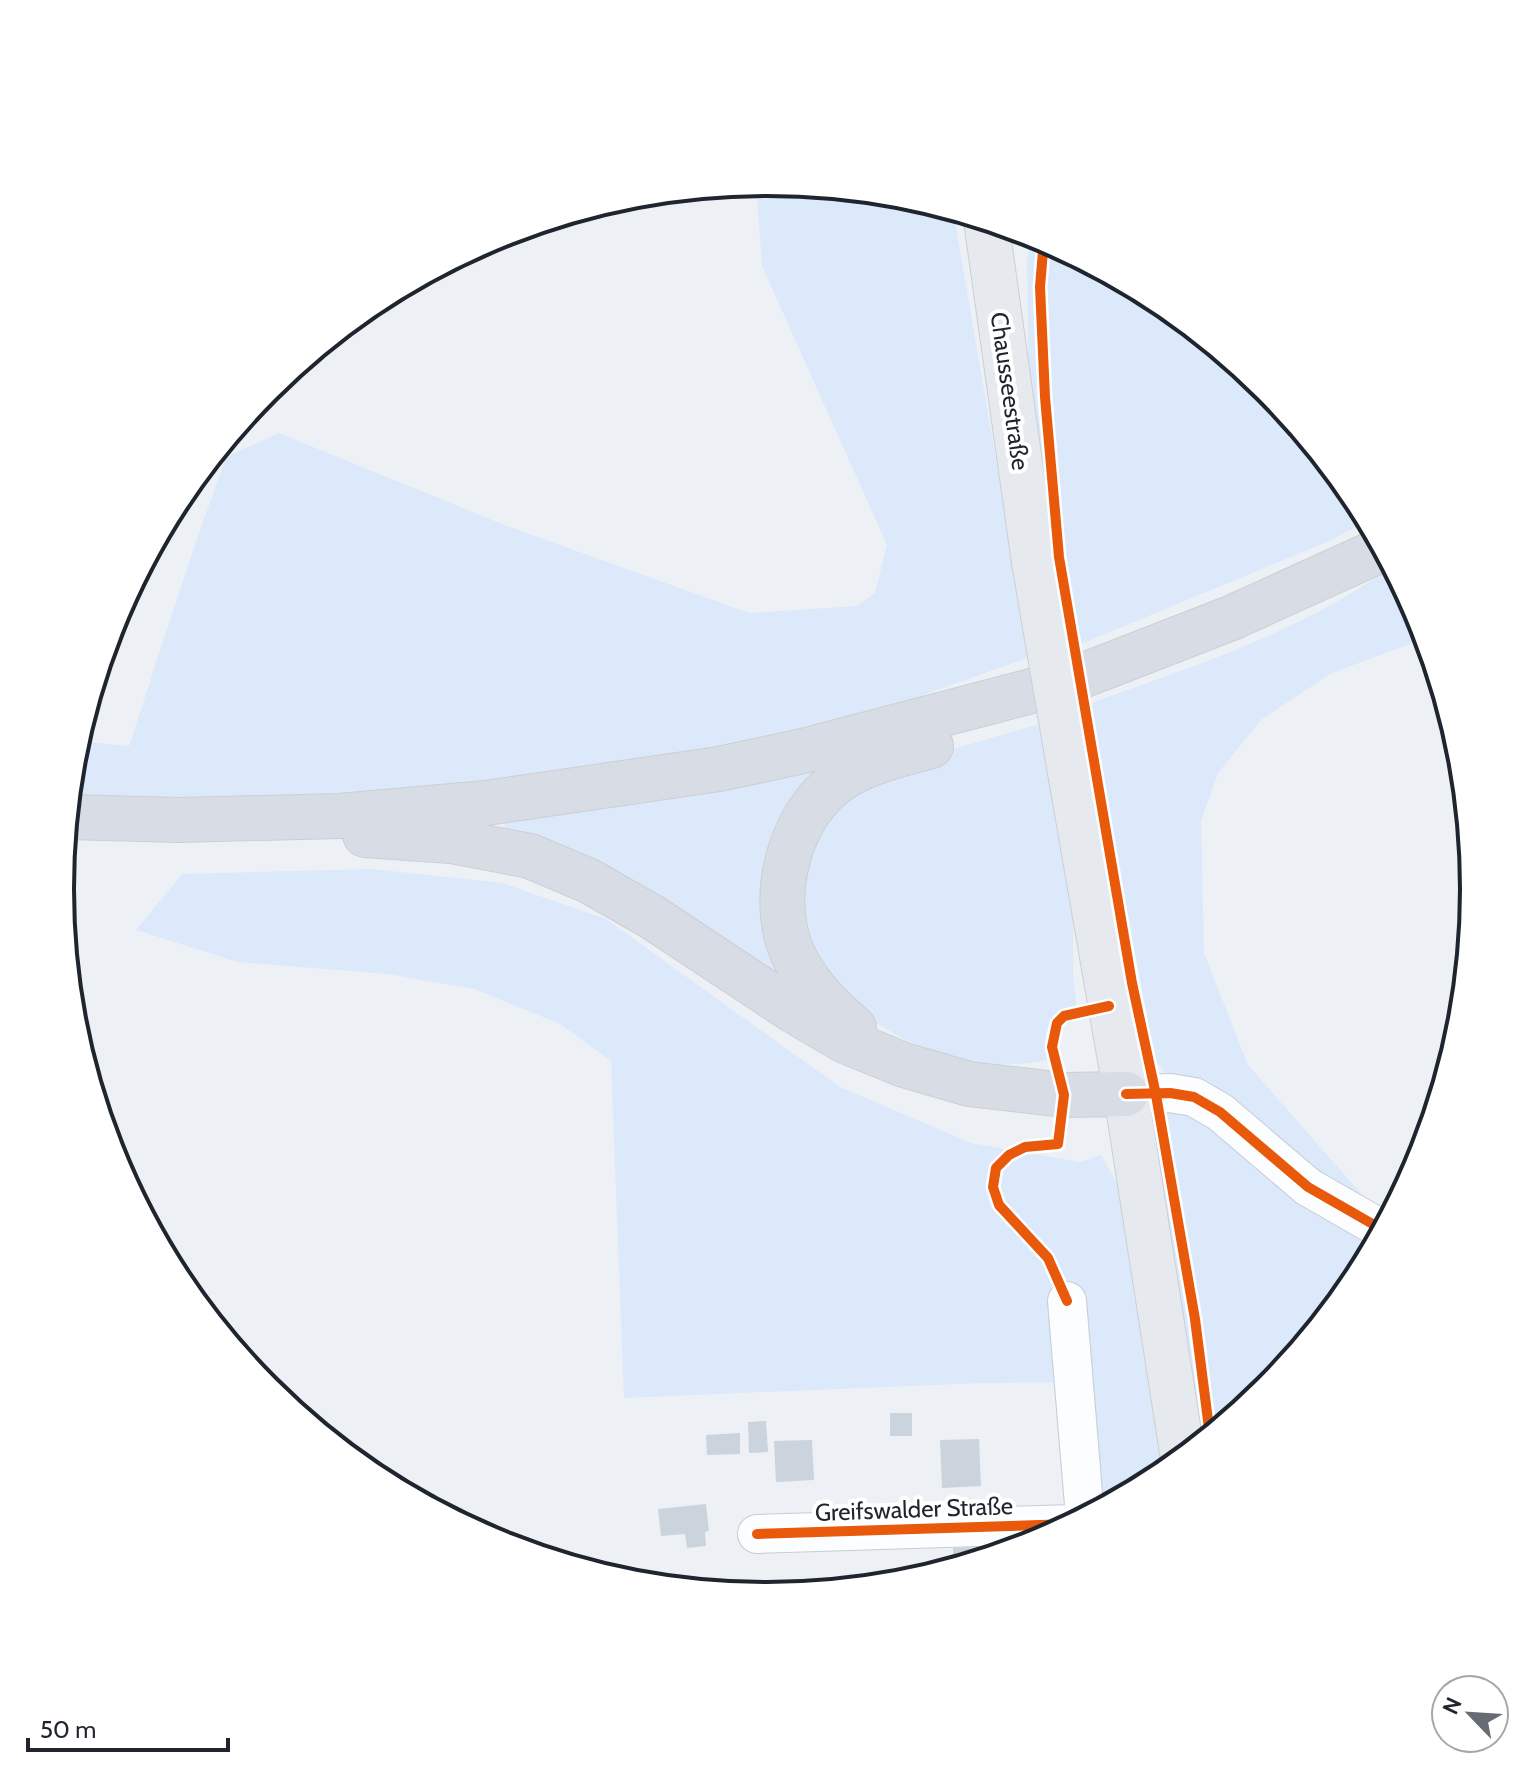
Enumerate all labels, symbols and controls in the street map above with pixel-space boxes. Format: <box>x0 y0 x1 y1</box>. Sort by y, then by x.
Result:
street label: Chausseestraße <box>985 310 1035 472</box>
street label: Greifswalder Straße <box>814 1491 1014 1527</box>
north arrow <box>1430 1674 1510 1754</box>
text: N <box>1437 1693 1468 1719</box>
scale bar <box>28 1702 228 1752</box>
text: 50 m <box>40 1715 96 1744</box>

